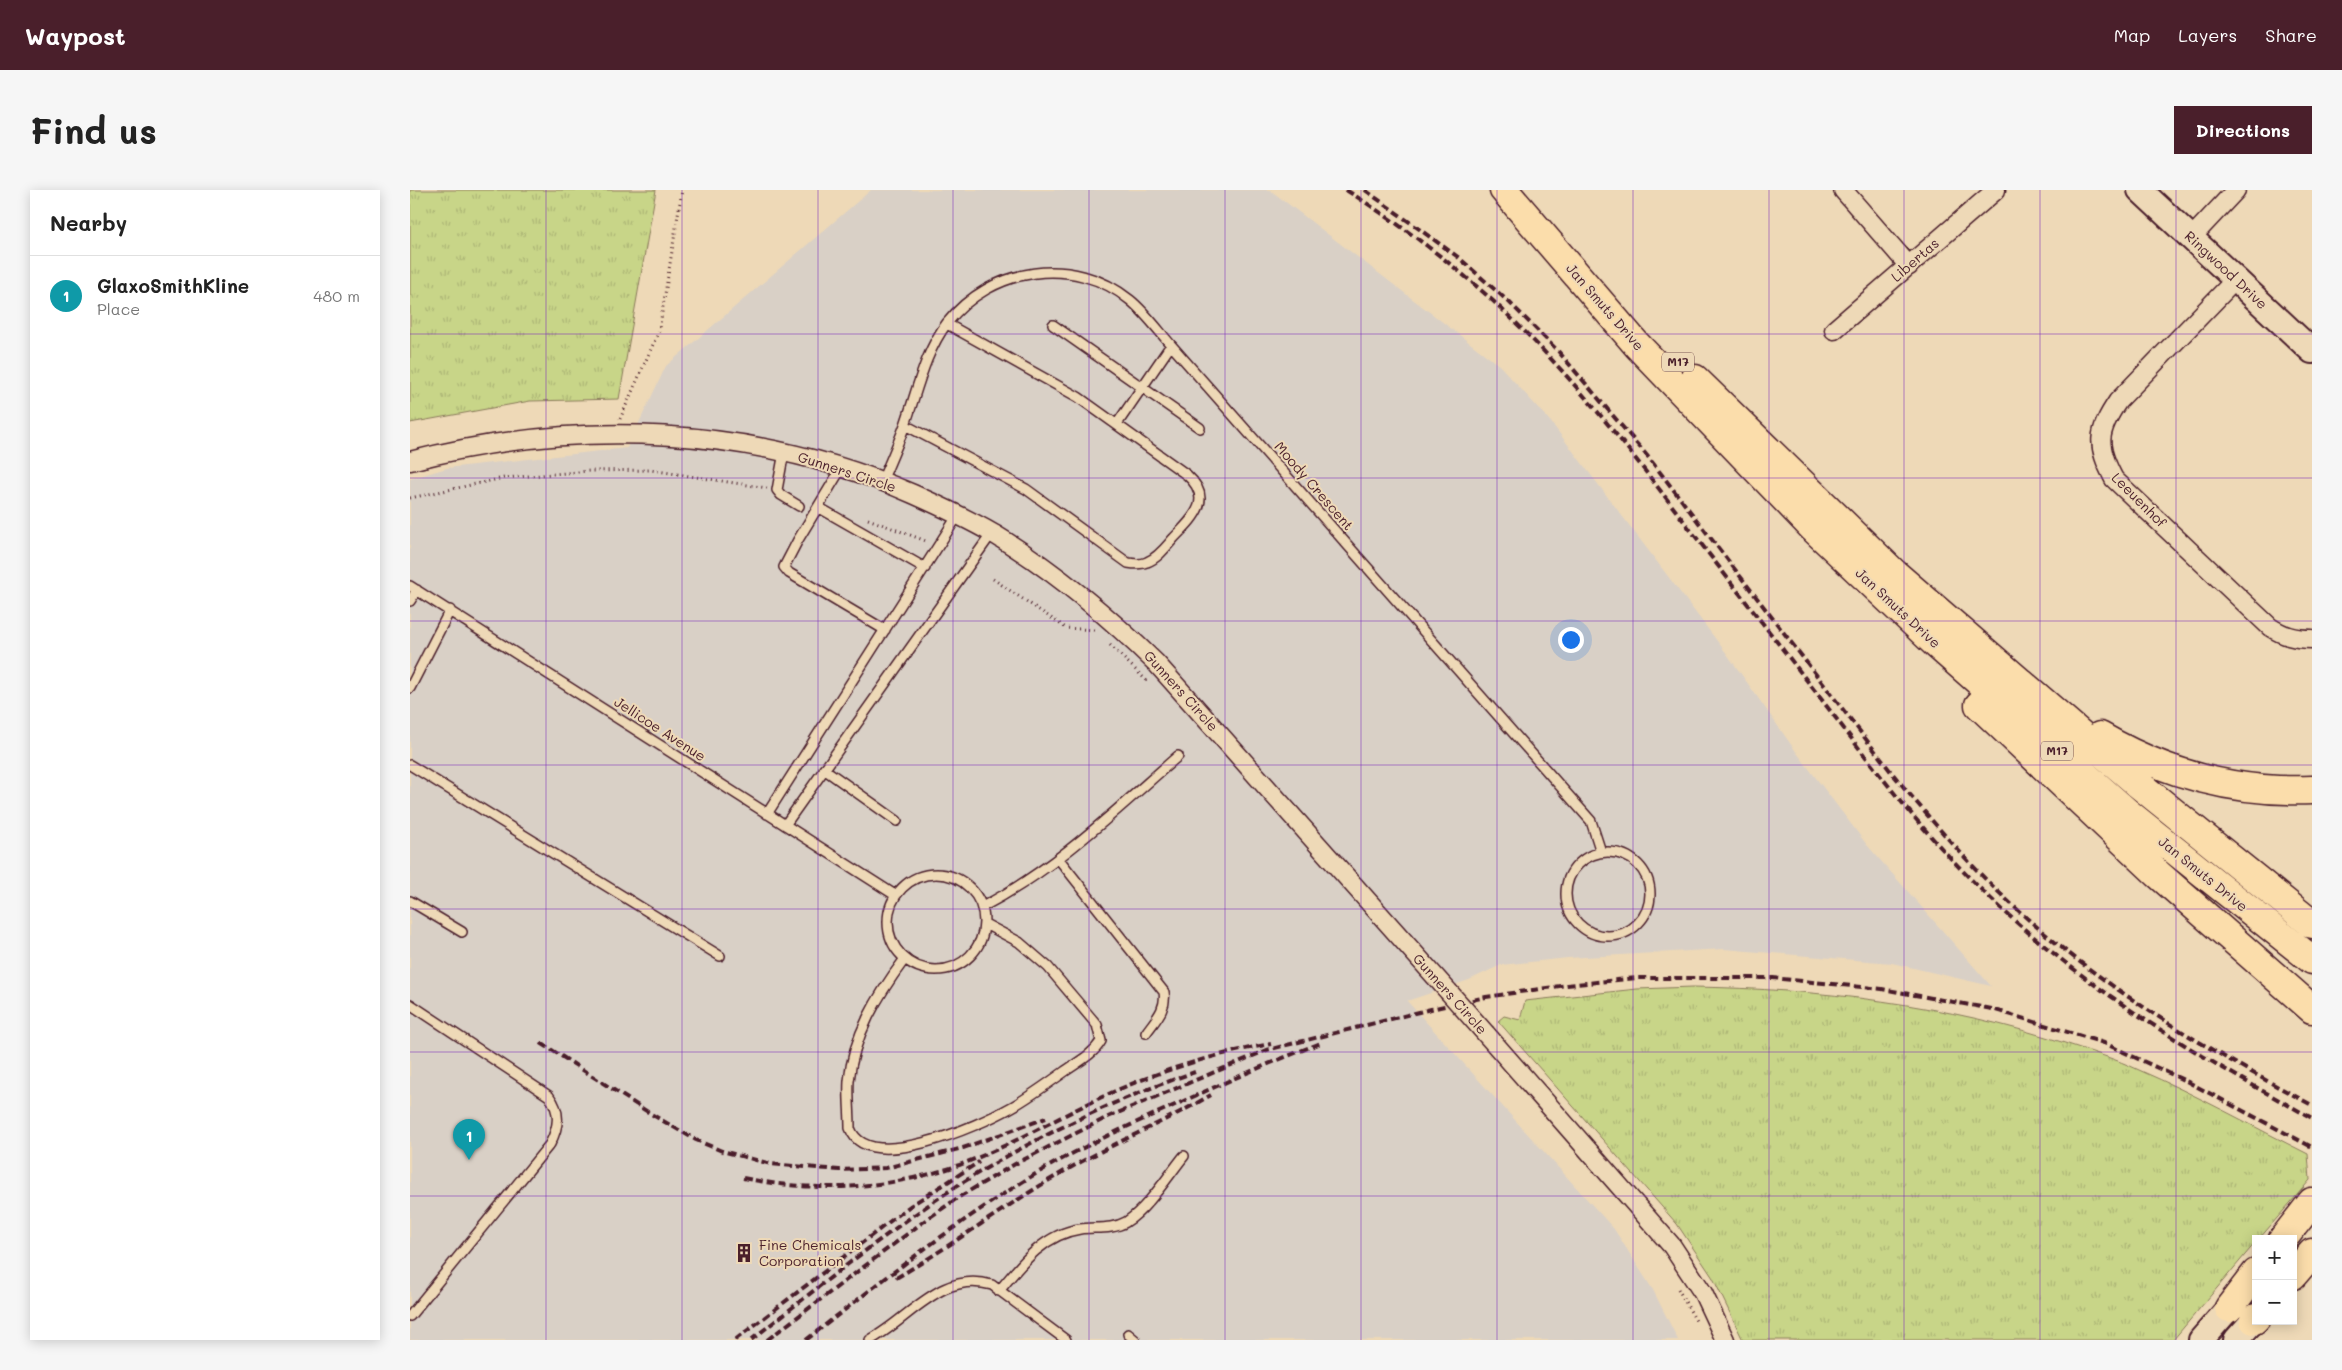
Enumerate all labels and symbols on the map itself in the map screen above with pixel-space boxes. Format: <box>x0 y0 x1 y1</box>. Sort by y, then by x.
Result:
street label: Ringwood Drive <box>2181 226 2272 313</box>
street label: Libertas <box>1887 233 1943 286</box>
street label: Jan Smuts Drive <box>1562 259 1649 354</box>
road number: M17 <box>1662 352 1694 372</box>
street label: Moody Crescent <box>1271 437 1358 534</box>
street label: Gunners Circle <box>796 447 899 496</box>
street label: Leeuenhof <box>2108 468 2171 532</box>
street label: Jan Smuts Drive <box>1852 563 1945 652</box>
your location <box>1558 627 1584 653</box>
street label: Gunners Circle <box>1140 646 1223 735</box>
street label: Jellicoe Avenue <box>611 692 710 765</box>
road number: M17 <box>2041 742 2073 760</box>
street label: Jan Smuts Drive <box>2155 832 2252 916</box>
street label: Gunners Circle <box>1409 949 1492 1038</box>
pin: 1 <box>453 1119 485 1160</box>
place label: Fine Chemicals Corporation <box>759 1235 861 1270</box>
building icon: Fine Chemicals Corporation <box>733 1242 755 1264</box>

